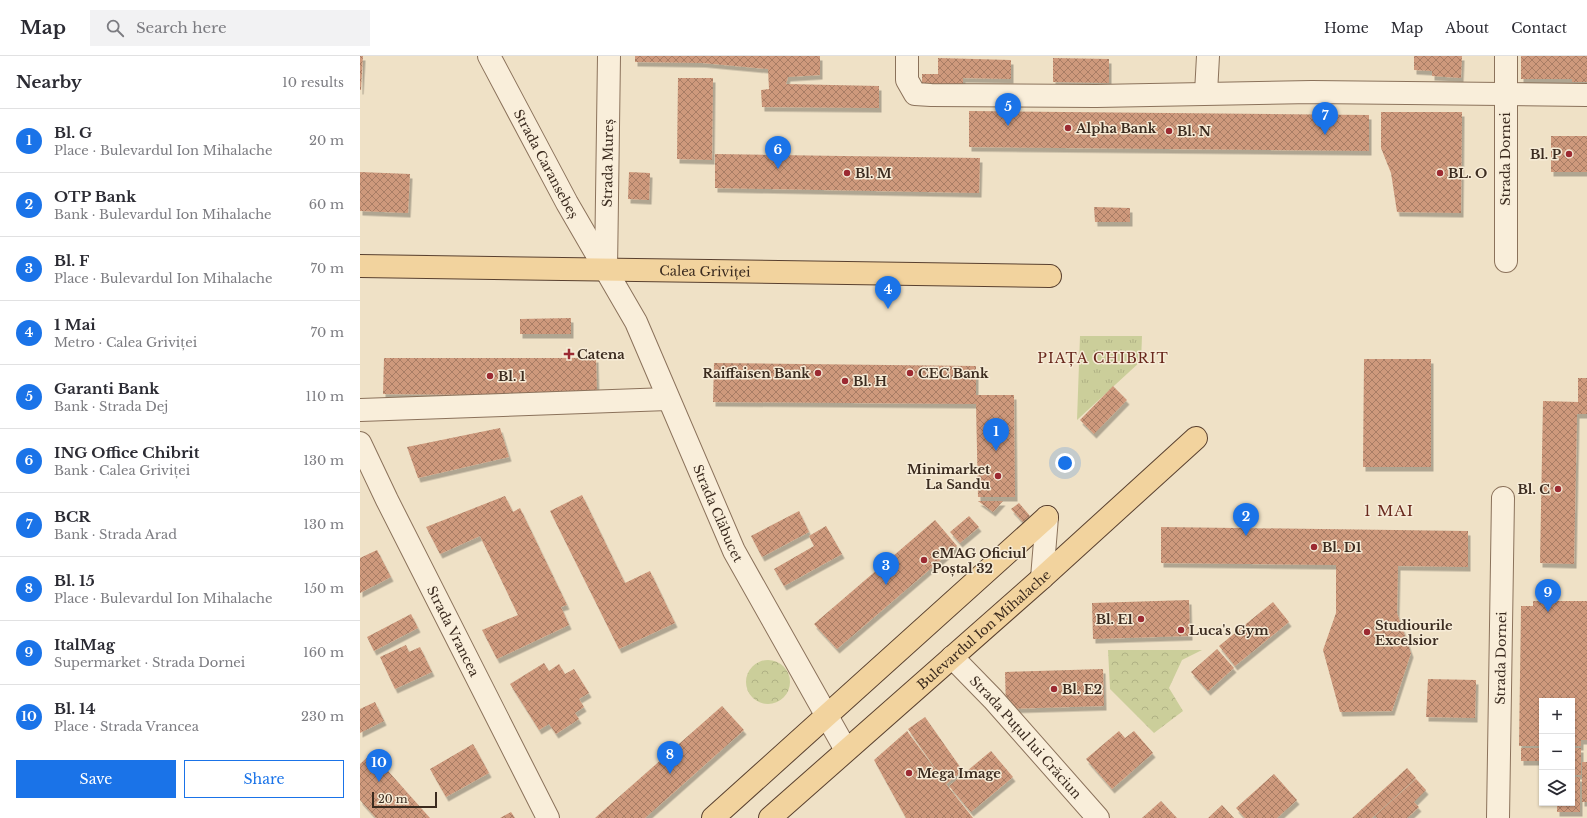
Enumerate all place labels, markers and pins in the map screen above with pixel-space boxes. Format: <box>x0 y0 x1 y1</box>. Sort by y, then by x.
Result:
pin: 5 <box>995 93 1021 126</box>
pin: 7 <box>1312 102 1338 135</box>
place label: Alpha Bank <box>1075 120 1157 137</box>
marker: Alpha Bank <box>1063 123 1073 133</box>
place label: Bl. N <box>1177 123 1211 140</box>
marker: Bl. N <box>1164 126 1174 136</box>
pin: 6 <box>765 136 791 169</box>
place label: Bl. P <box>1530 146 1562 163</box>
marker: Bl. P <box>1564 149 1574 159</box>
place label: Bl. M <box>855 165 892 182</box>
place label: BL. O <box>1448 165 1487 182</box>
marker: Bl. M <box>842 168 852 178</box>
marker: BL. O <box>1435 168 1445 178</box>
pin: 4 <box>875 276 901 309</box>
place label: Catena <box>577 346 625 363</box>
marker: Catena <box>564 349 574 359</box>
place label: Raiffaisen Bank <box>703 365 810 382</box>
place label: CEC Bank <box>918 365 989 382</box>
place label: Bl. 1 <box>498 368 526 385</box>
marker: Raiffaisen Bank <box>813 368 823 378</box>
marker: CEC Bank <box>905 368 915 378</box>
marker: Bl. 1 <box>485 371 495 381</box>
place label: Bl. H <box>853 373 887 390</box>
marker: Bl. H <box>840 376 850 386</box>
pin: 1 <box>983 418 1009 451</box>
place label: Minimarket La Sandu <box>907 461 991 493</box>
marker: Minimarket La Sandu <box>993 471 1003 481</box>
place label: Bl. C <box>1518 481 1550 498</box>
marker: Bl. C <box>1553 484 1563 494</box>
pin: 2 <box>1233 503 1259 536</box>
place label: Bl. D1 <box>1322 539 1362 556</box>
marker: Bl. D1 <box>1309 542 1319 552</box>
place label: eMAG Oficiul Poștal 32 <box>932 545 1027 577</box>
pin: 3 <box>873 552 899 585</box>
marker: eMAG Oficiul Poștal 32 <box>919 555 929 565</box>
pin: 9 <box>1535 579 1561 612</box>
place label: Bl. E1 <box>1096 611 1133 628</box>
marker: Bl. E1 <box>1136 614 1146 624</box>
place label: Studiourile Excelsior <box>1375 617 1453 649</box>
place label: Luca's Gym <box>1189 622 1269 639</box>
marker: Luca's Gym <box>1176 625 1186 635</box>
marker: Studiourile Excelsior <box>1362 627 1372 637</box>
place label: Bl. E2 <box>1062 681 1102 698</box>
marker: Bl. E2 <box>1049 684 1059 694</box>
pin: 8 <box>657 741 683 774</box>
pin: 10 <box>366 749 392 782</box>
place label: Mega Image <box>917 765 1001 782</box>
marker: Mega Image <box>904 768 914 778</box>

